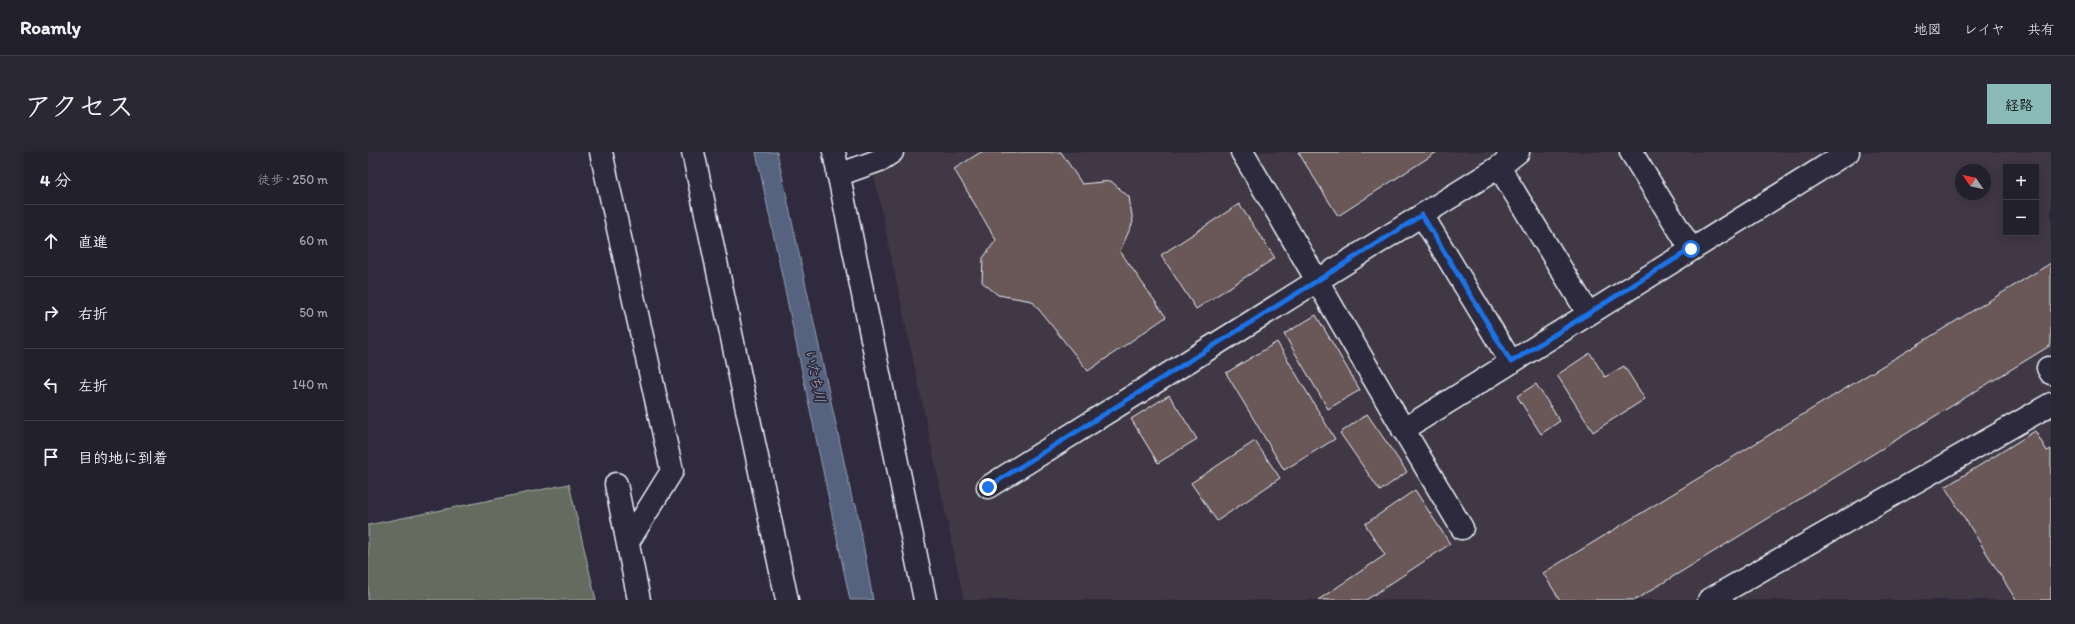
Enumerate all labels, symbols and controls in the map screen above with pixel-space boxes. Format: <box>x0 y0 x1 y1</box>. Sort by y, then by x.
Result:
text: Roamly <box>20 16 81 39</box>
text: 地図 <box>1914 21 1942 38</box>
text: レイヤ <box>1964 21 2005 38</box>
text: 共有 <box>2027 21 2055 38</box>
button: 経路 <box>1987 84 2051 124</box>
text: アクセス <box>24 89 134 123</box>
north arrow <box>1955 164 1991 200</box>
map controls <box>2003 164 2039 236</box>
button: + <box>2003 164 2039 200</box>
text: 4 分 <box>40 170 71 190</box>
text: 徒歩 · 250 m <box>258 172 328 187</box>
button: − <box>2003 200 2039 236</box>
icon: ahead <box>40 230 62 252</box>
text: 直進 <box>78 233 108 251</box>
text: 60 m <box>299 233 328 248</box>
route start <box>1682 240 1700 258</box>
icon: right <box>40 302 62 324</box>
text: 右折 <box>78 305 108 323</box>
text: 50 m <box>299 305 328 320</box>
water label: いたち川 <box>801 347 829 405</box>
icon: left <box>40 374 62 396</box>
text: 左折 <box>78 377 108 395</box>
text: 140 m <box>292 377 328 392</box>
icon: arrive <box>40 446 62 468</box>
text: 目的地に到着 <box>78 449 168 467</box>
route end <box>979 478 997 496</box>

